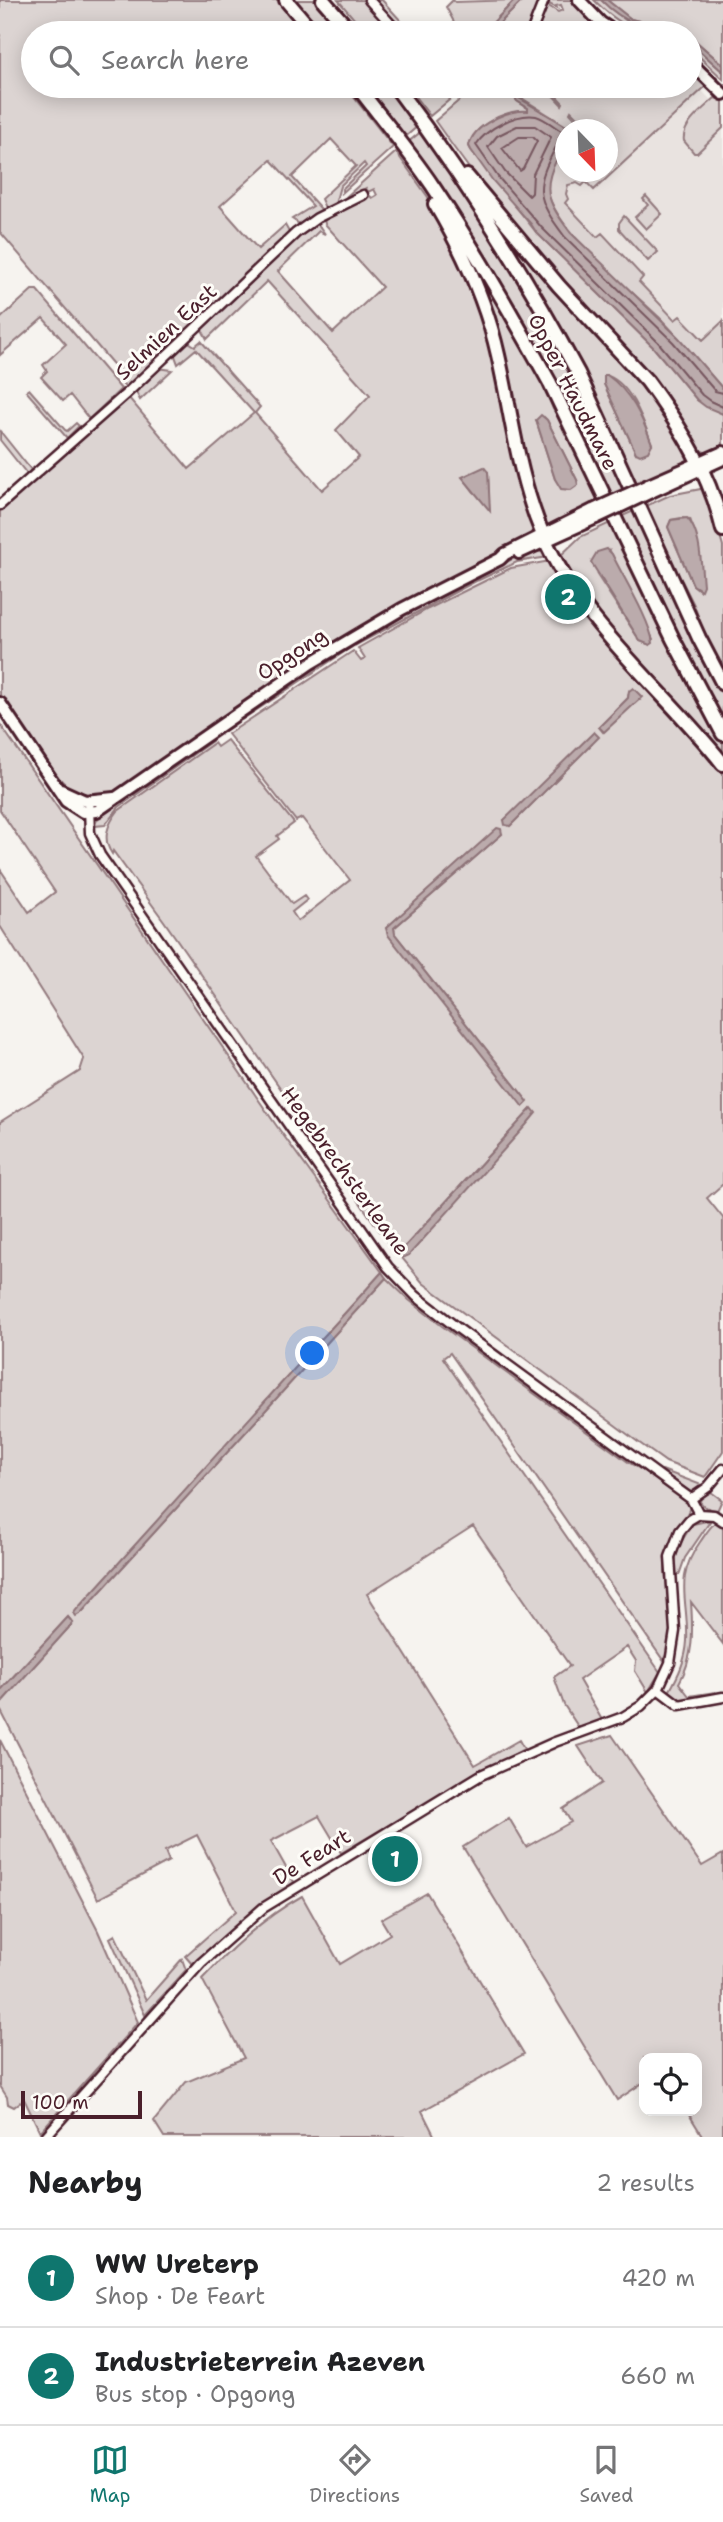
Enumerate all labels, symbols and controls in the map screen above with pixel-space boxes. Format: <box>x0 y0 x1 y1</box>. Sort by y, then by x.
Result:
search box <box>21 21 702 98</box>
icon: search <box>45 41 83 79</box>
text: Search here <box>101 42 250 77</box>
north arrow <box>555 119 618 182</box>
street label: Selmien East <box>109 278 223 386</box>
street label: Opper Haudmare <box>521 309 625 475</box>
pin: 2 <box>545 571 591 623</box>
street label: Opgong <box>252 621 332 687</box>
street label: Hegebrechsterleane <box>274 1081 416 1261</box>
your location <box>295 1336 329 1370</box>
street label: De Feart <box>268 1822 356 1892</box>
pin: 1 <box>372 1833 418 1885</box>
map controls <box>639 2053 702 2116</box>
button: locate <box>639 2053 702 2116</box>
scale bar <box>21 2088 142 2120</box>
text: 100 m <box>32 2090 89 2115</box>
text: Nearby <box>28 2162 143 2203</box>
text: 2 results <box>596 2168 695 2198</box>
text: WW Ureterp <box>95 2246 259 2281</box>
text: 1 <box>46 2263 56 2293</box>
text: 420 m <box>621 2263 695 2293</box>
text: Shop · De Feart <box>95 2281 265 2311</box>
text: Industrieterrein Azeven <box>95 2344 425 2379</box>
text: 2 <box>43 2361 59 2391</box>
text: 660 m <box>620 2361 695 2391</box>
text: Bus stop · Opgong <box>95 2379 295 2409</box>
tab: Map <box>90 2441 130 2508</box>
tab: Directions <box>310 2441 400 2508</box>
tab: Saved <box>579 2441 633 2508</box>

